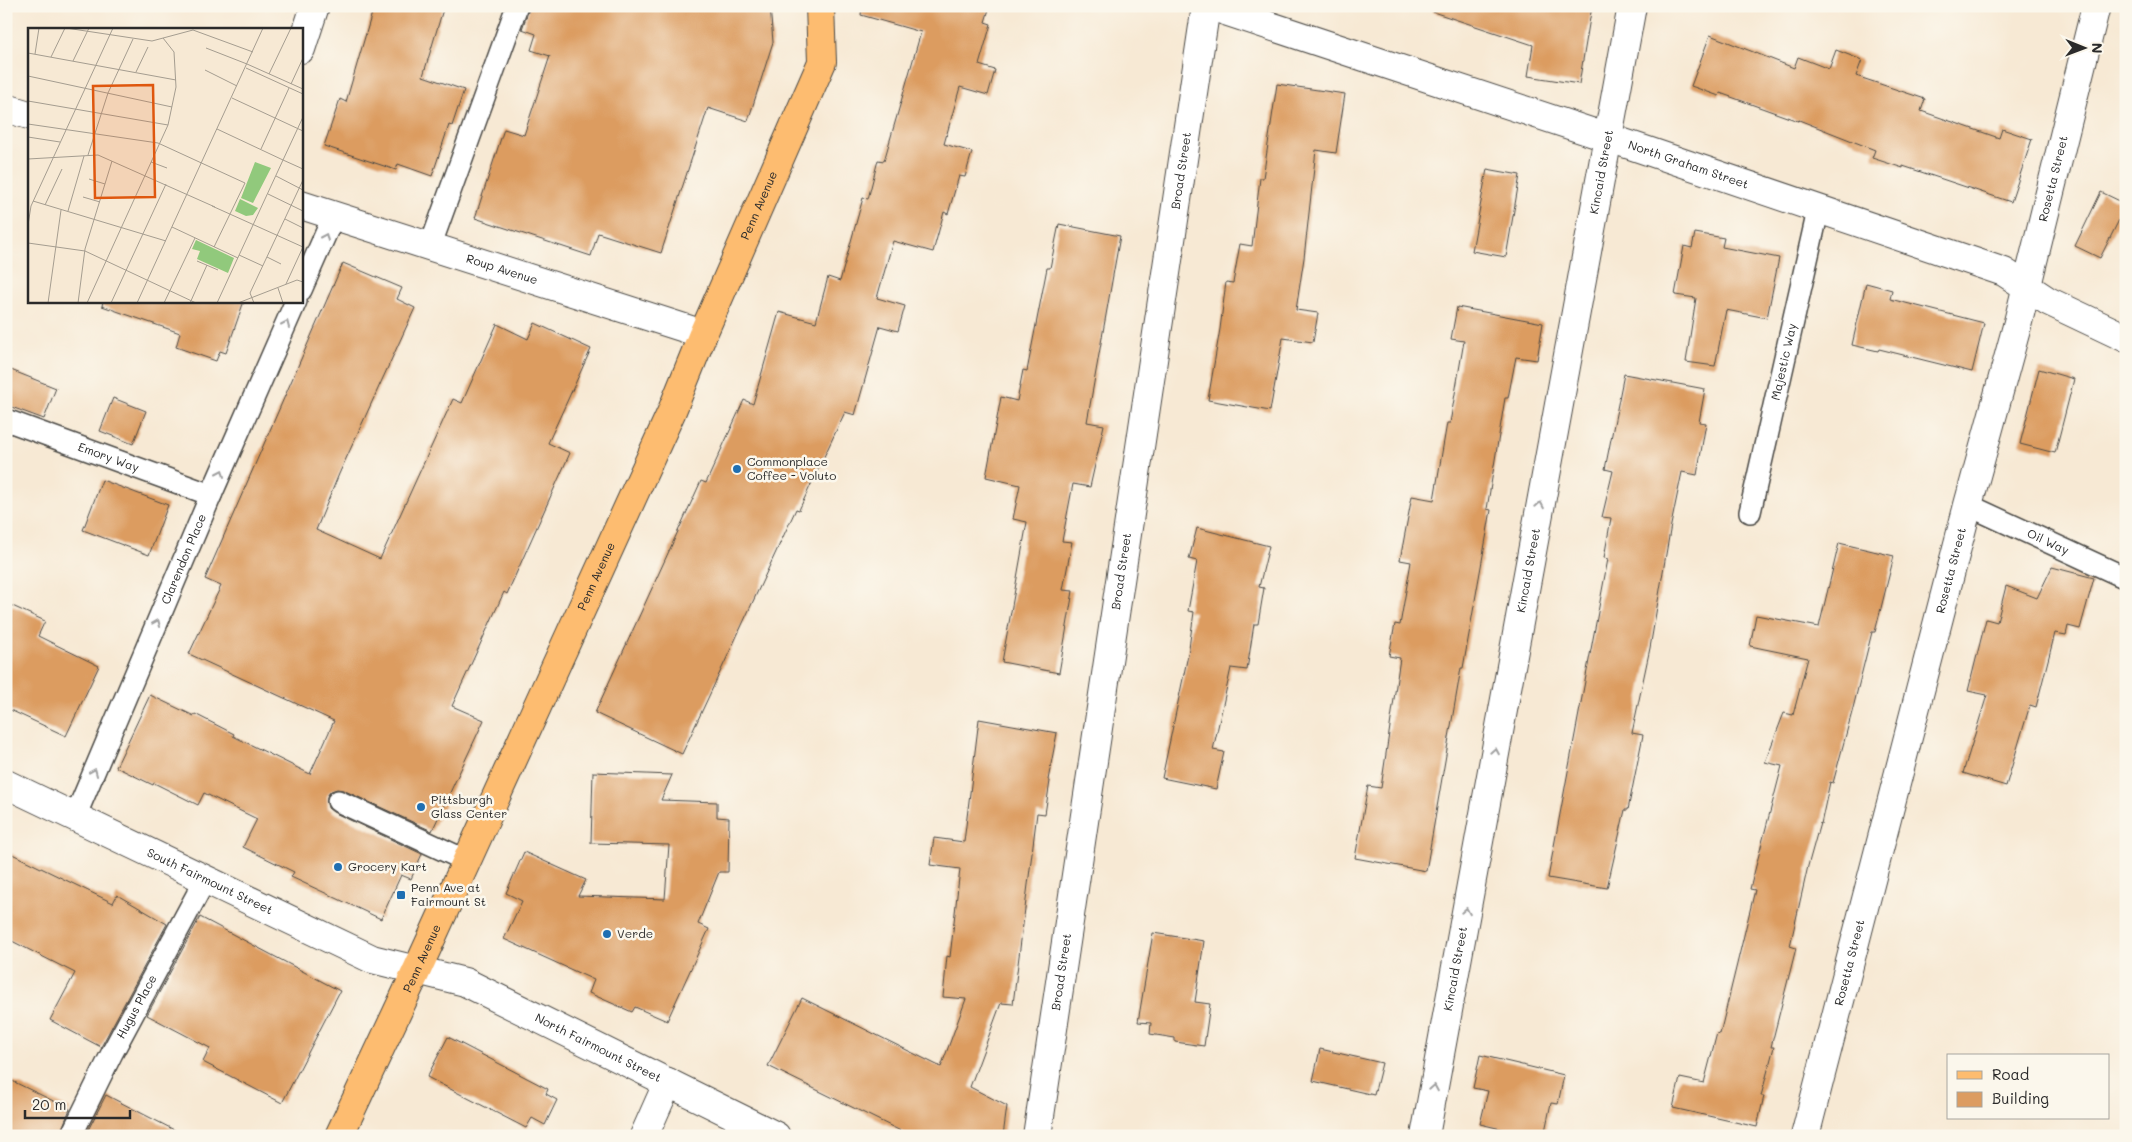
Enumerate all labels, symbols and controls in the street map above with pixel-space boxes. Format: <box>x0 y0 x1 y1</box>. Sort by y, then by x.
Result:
north arrow <box>2060 22 2110 72</box>
inset map <box>28 28 302 302</box>
text: N <box>2088 43 2107 54</box>
street label: Kincaid Street <box>1585 128 1616 215</box>
street label: Broad Street <box>1167 131 1194 210</box>
street label: Rosetta Street <box>2034 134 2071 223</box>
street label: North Graham Street <box>1626 136 1751 192</box>
street label: Penn Avenue <box>736 168 780 242</box>
one-way arrow <box>318 233 329 242</box>
street label: Roup Avenue <box>464 250 540 287</box>
one-way arrow <box>280 320 291 329</box>
street label: Majestic Way <box>1767 321 1799 402</box>
street label: Emory Way <box>76 438 142 475</box>
place label: Commonplace Coffee - Voluto <box>747 453 836 483</box>
marker: Commonplace Coffee - Voluto <box>731 463 743 475</box>
one-way arrow <box>214 469 225 478</box>
one-way arrow <box>1535 501 1545 509</box>
street label: Clarendon Place <box>157 511 209 606</box>
street label: Oil Way <box>2025 524 2072 558</box>
street label: Rosetta Street <box>1931 526 1969 615</box>
street label: Kincaid Street <box>1512 527 1543 614</box>
street label: Broad Street <box>1107 531 1134 611</box>
street label: Penn Avenue <box>573 539 618 613</box>
one-way arrow <box>151 619 161 628</box>
one-way arrow <box>1490 746 1500 755</box>
one-way arrow <box>87 768 98 777</box>
place label: Pittsburgh Glass Center <box>431 791 507 821</box>
marker: Pittsburgh Glass Center <box>415 801 427 813</box>
street label: South Fairmount Street <box>145 844 276 917</box>
place label: Grocery Kart <box>348 858 427 874</box>
marker: Grocery Kart <box>332 861 344 873</box>
place label: Penn Ave at Fairmount St <box>411 879 486 909</box>
marker: Penn Ave at Fairmount St <box>395 889 407 901</box>
one-way arrow <box>1460 906 1471 915</box>
street label: Rosetta Street <box>1830 918 1868 1007</box>
street label: Penn Avenue <box>399 921 444 995</box>
place label: Verde <box>617 925 653 941</box>
street label: Kincaid Street <box>1439 925 1470 1012</box>
marker: Verde <box>601 928 613 940</box>
street label: Broad Street <box>1047 932 1074 1011</box>
street label: Hugus Place <box>112 971 160 1041</box>
street label: North Fairmount Street <box>533 1009 664 1085</box>
legend <box>1947 1054 2110 1120</box>
text: Road <box>1992 1064 2029 1084</box>
one-way arrow <box>1428 1083 1438 1092</box>
scale bar <box>25 1087 130 1119</box>
text: Building <box>1992 1088 2049 1108</box>
text: 20 m <box>32 1094 66 1114</box>

